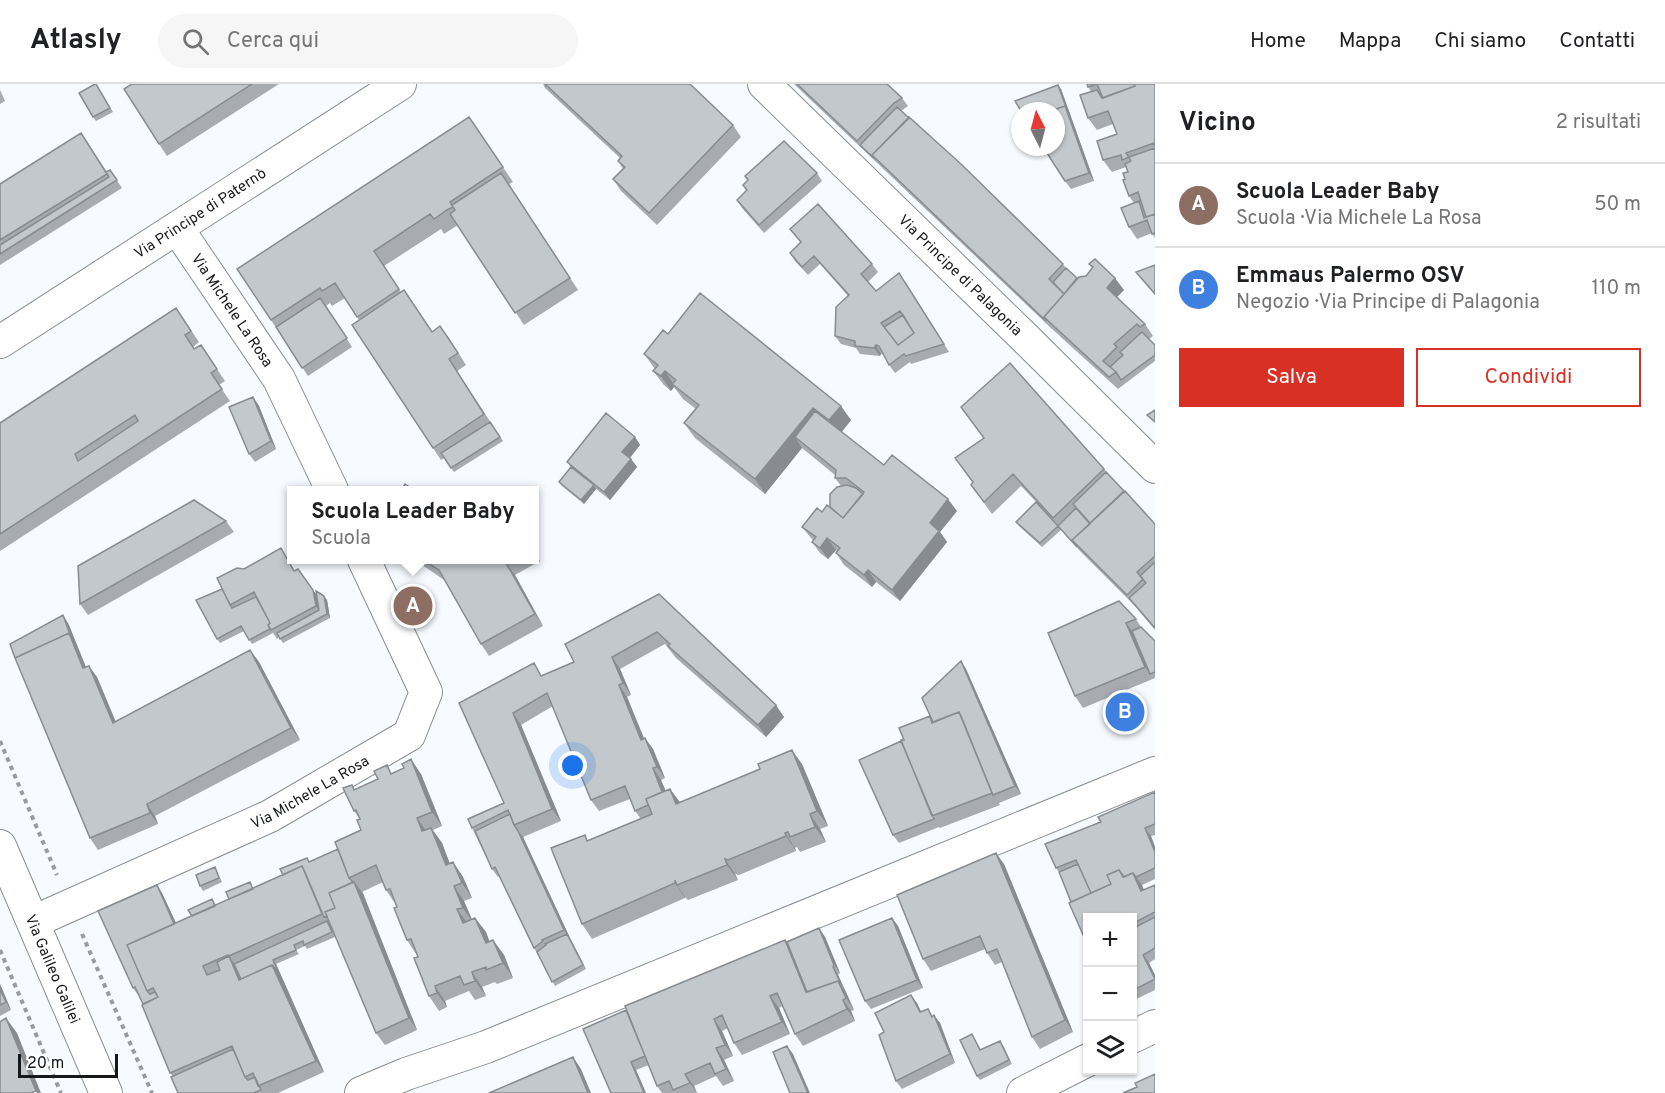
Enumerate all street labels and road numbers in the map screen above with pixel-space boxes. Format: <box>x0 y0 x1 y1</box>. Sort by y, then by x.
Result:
street label: Via Principe di Paternò <box>131 165 271 264</box>
street label: Via Principe di Palagonia <box>893 211 1025 341</box>
street label: Via Michele La Rosa <box>186 250 276 371</box>
street label: Via Michele La Rosa <box>248 752 373 834</box>
street label: Via Galileo Galilei <box>20 912 83 1027</box>

